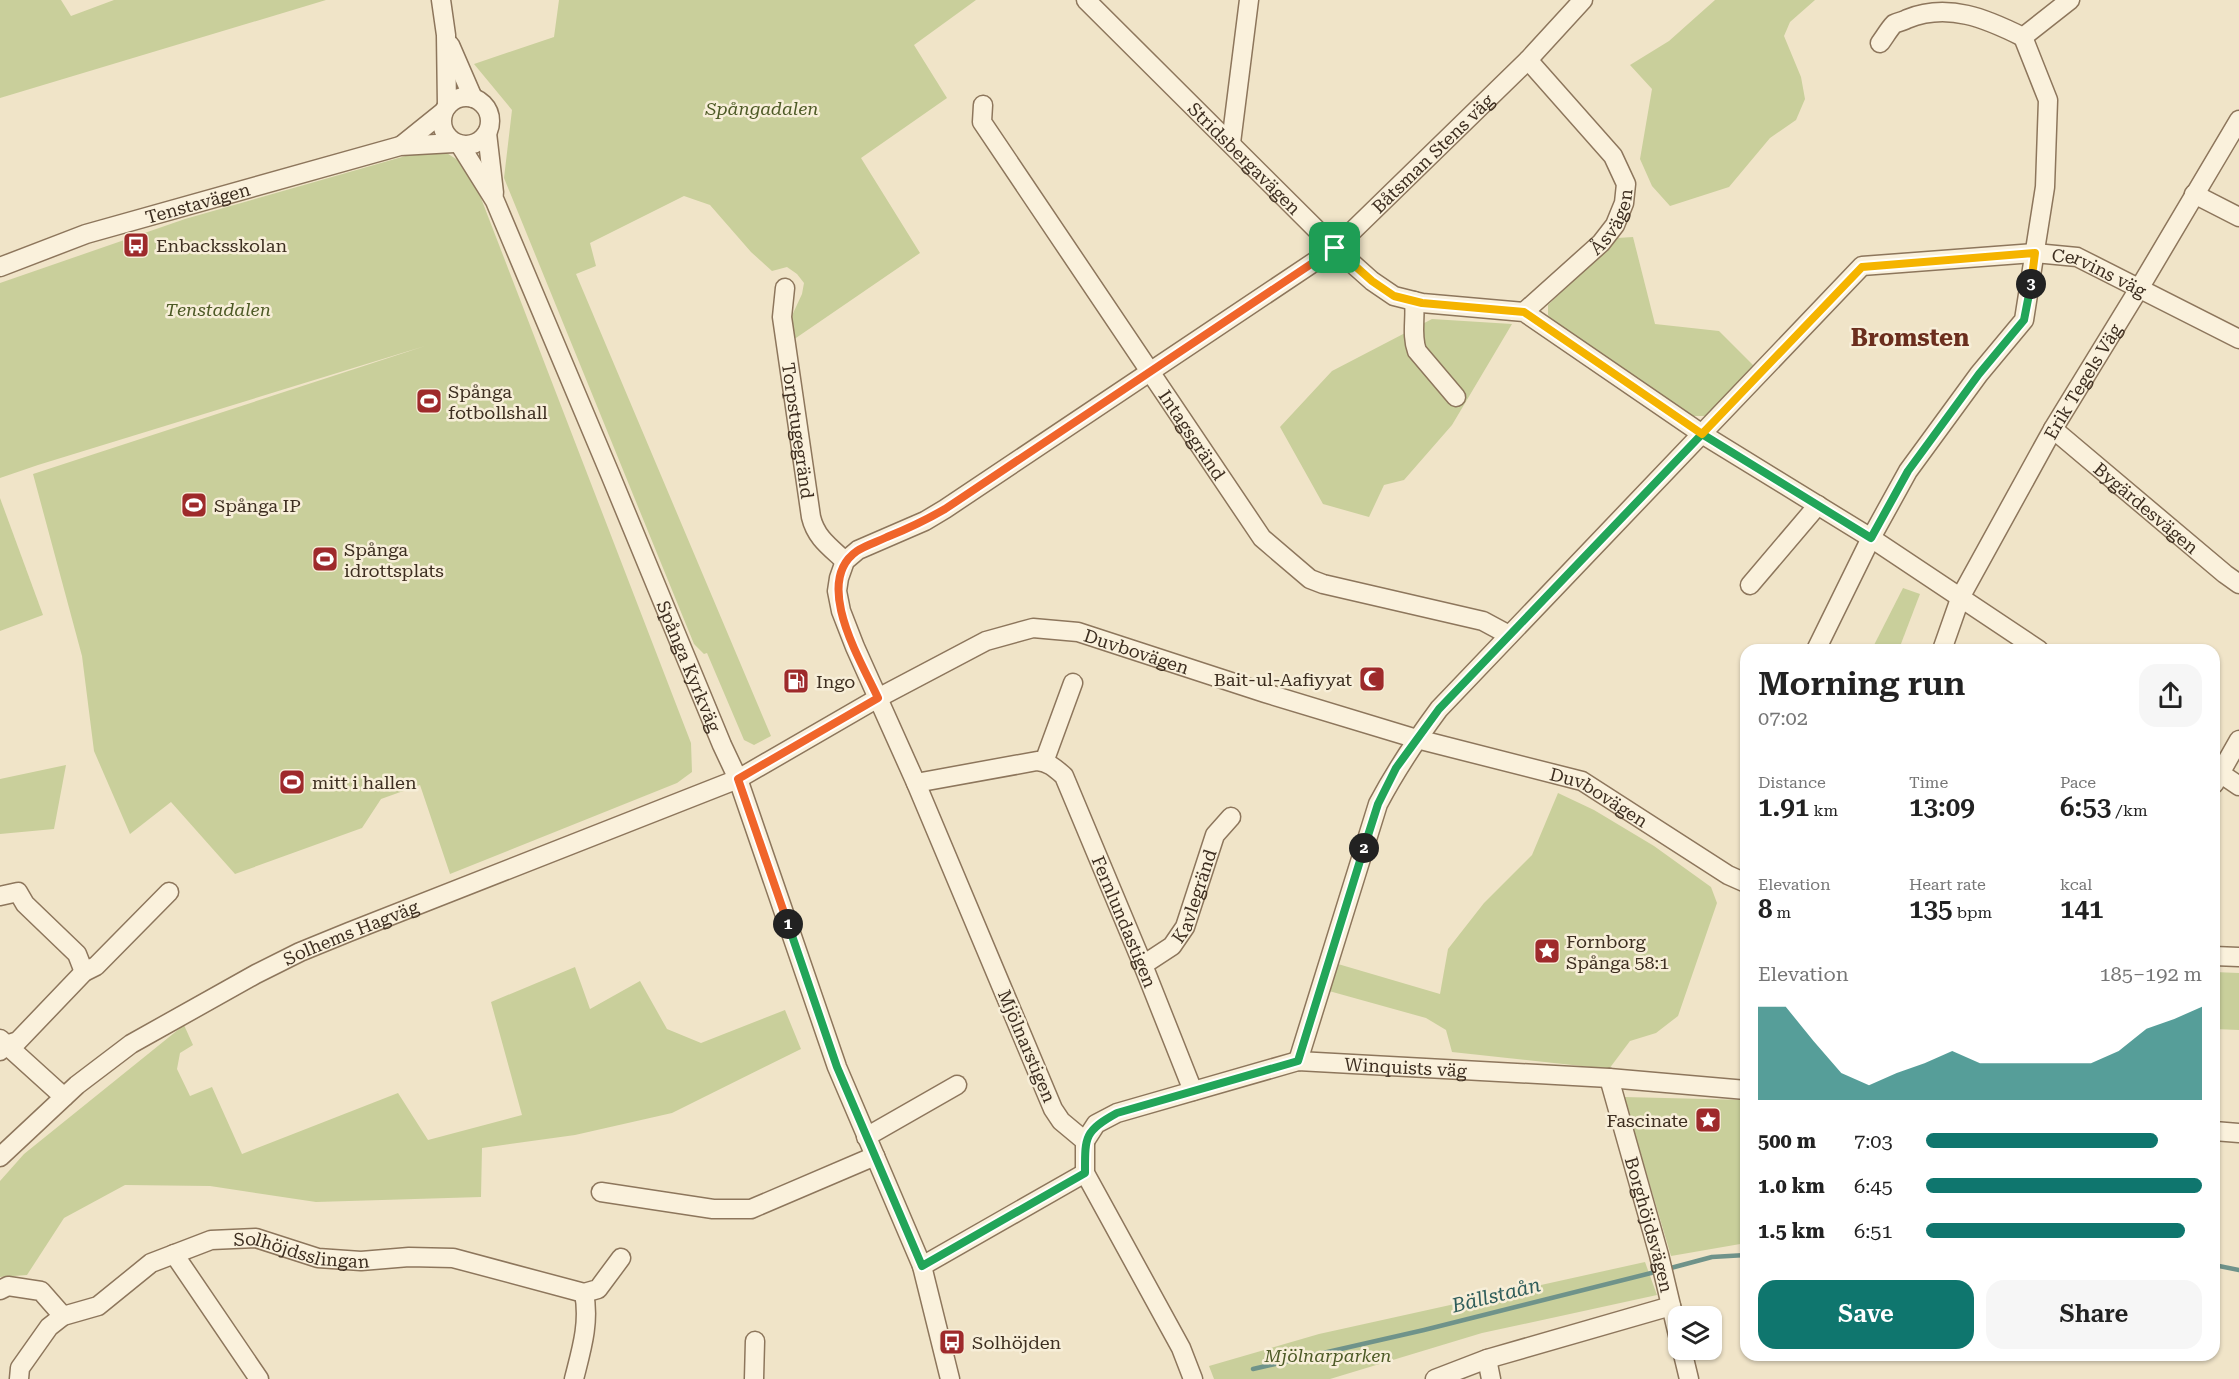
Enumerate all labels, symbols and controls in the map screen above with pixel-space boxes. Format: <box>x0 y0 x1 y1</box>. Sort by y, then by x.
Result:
street label: Båtsman Stens väg <box>1367 89 1498 217</box>
park label: Spångadalen <box>705 98 818 119</box>
street label: Stridsbergavägen <box>1184 98 1306 219</box>
street label: Tenstavägen <box>143 178 253 227</box>
street label: Åsvägen <box>1585 187 1636 259</box>
pin <box>1309 222 1360 273</box>
bus stop icon: Enbacksskolan <box>121 230 151 260</box>
icon: arrive <box>1318 231 1351 264</box>
place label: Enbacksskolan <box>156 235 287 256</box>
street label: Cervins väg <box>2051 244 2151 301</box>
pin: 3 <box>2016 269 2046 299</box>
text: 3 <box>2027 274 2035 293</box>
park label: Tenstadalen <box>165 299 271 320</box>
street label: Erik Tegels Väg <box>2039 319 2126 443</box>
district label: Bromsten <box>1851 324 1969 352</box>
street label: Torpstugegränd <box>778 361 819 501</box>
place label: Spånga fotbollshall <box>448 381 548 423</box>
sports icon: Spånga fotbollshall <box>414 386 444 416</box>
street label: Intagsgränd <box>1155 386 1230 484</box>
street label: Bygärdesvägen <box>2090 458 2203 558</box>
sports icon: Spånga IP <box>179 490 209 520</box>
place label: Spånga IP <box>214 495 301 516</box>
place label: Spånga idrottsplats <box>344 539 444 581</box>
sports icon: Spånga idrottsplats <box>310 544 340 574</box>
street label: Spånga Kyrkväg <box>653 597 726 735</box>
street label: Duvbovägen <box>1081 624 1192 678</box>
mosque icon: Bait-ul-Aafiyyat <box>1357 664 1387 694</box>
text: Morning run <box>1758 664 1965 703</box>
button: share <box>2139 664 2202 727</box>
fuel station icon: Ingo <box>781 666 811 696</box>
place label: Bait-ul-Aafiyyat <box>1214 669 1352 690</box>
place label: Ingo <box>816 671 855 692</box>
text: 07:02 <box>1758 706 1808 730</box>
street label: Duvbovägen <box>1548 763 1652 831</box>
sports icon: mitt i hallen <box>277 767 307 797</box>
place label: mitt i hallen <box>312 772 417 793</box>
text: Distance <box>1758 773 1826 792</box>
text: Time <box>1909 773 1948 792</box>
text: Pace <box>2060 773 2096 792</box>
text: 1.91 <box>1758 792 1809 822</box>
text: 13:09 <box>1909 792 1975 822</box>
text: 6:53 <box>2060 792 2111 822</box>
text: km <box>1809 801 1838 820</box>
text: /km <box>2111 801 2148 820</box>
pin: 2 <box>1349 833 1379 863</box>
text: 2 <box>1360 838 1368 857</box>
street label: Kavlegränd <box>1167 846 1220 947</box>
street label: Fernlundastigen <box>1088 852 1161 991</box>
text: Elevation <box>1758 875 1831 894</box>
text: Heart rate <box>1909 875 1986 894</box>
text: kcal <box>2060 875 2092 894</box>
text: 8 <box>1758 894 1773 924</box>
text: 135 <box>1909 894 1953 924</box>
text: 141 <box>2060 894 2104 924</box>
street label: Solhems Hagväg <box>279 895 422 969</box>
text: m <box>1773 903 1791 922</box>
text: bpm <box>1953 903 1992 922</box>
pin: 1 <box>773 909 803 939</box>
text: 1 <box>784 914 792 933</box>
place label: Fornborg Spånga 58:1 <box>1566 931 1669 973</box>
place icon: Fornborg Spånga 58:1 <box>1532 936 1562 966</box>
text: Elevation <box>1758 962 1849 986</box>
text: 185–192 m <box>2099 962 2202 986</box>
street label: Mjölnarstigen <box>994 987 1060 1106</box>
street label: Winquists väg <box>1344 1053 1468 1081</box>
place icon: Fascinate <box>1693 1105 1723 1135</box>
place label: Fascinate <box>1606 1110 1688 1131</box>
text: 500 m <box>1758 1129 1816 1153</box>
text: 7:03 <box>1854 1129 1893 1153</box>
street label: Borghöjdsvägen <box>1621 1154 1678 1295</box>
text: 1.0 km <box>1758 1174 1825 1198</box>
text: 6:45 <box>1854 1174 1893 1198</box>
text: 1.5 km <box>1758 1219 1825 1243</box>
text: 6:51 <box>1854 1219 1893 1243</box>
street label: Solhöjdsslingan <box>233 1228 370 1272</box>
water label: Bällstaån <box>1448 1272 1543 1318</box>
button: Save <box>1758 1280 1974 1349</box>
button: Share <box>1986 1280 2202 1349</box>
map controls <box>1668 1306 1722 1360</box>
button: layers <box>1668 1306 1722 1360</box>
bus stop icon: Solhöjden <box>937 1327 967 1357</box>
place label: Solhöjden <box>972 1332 1062 1353</box>
park label: Mjölnarparken <box>1264 1345 1391 1366</box>

